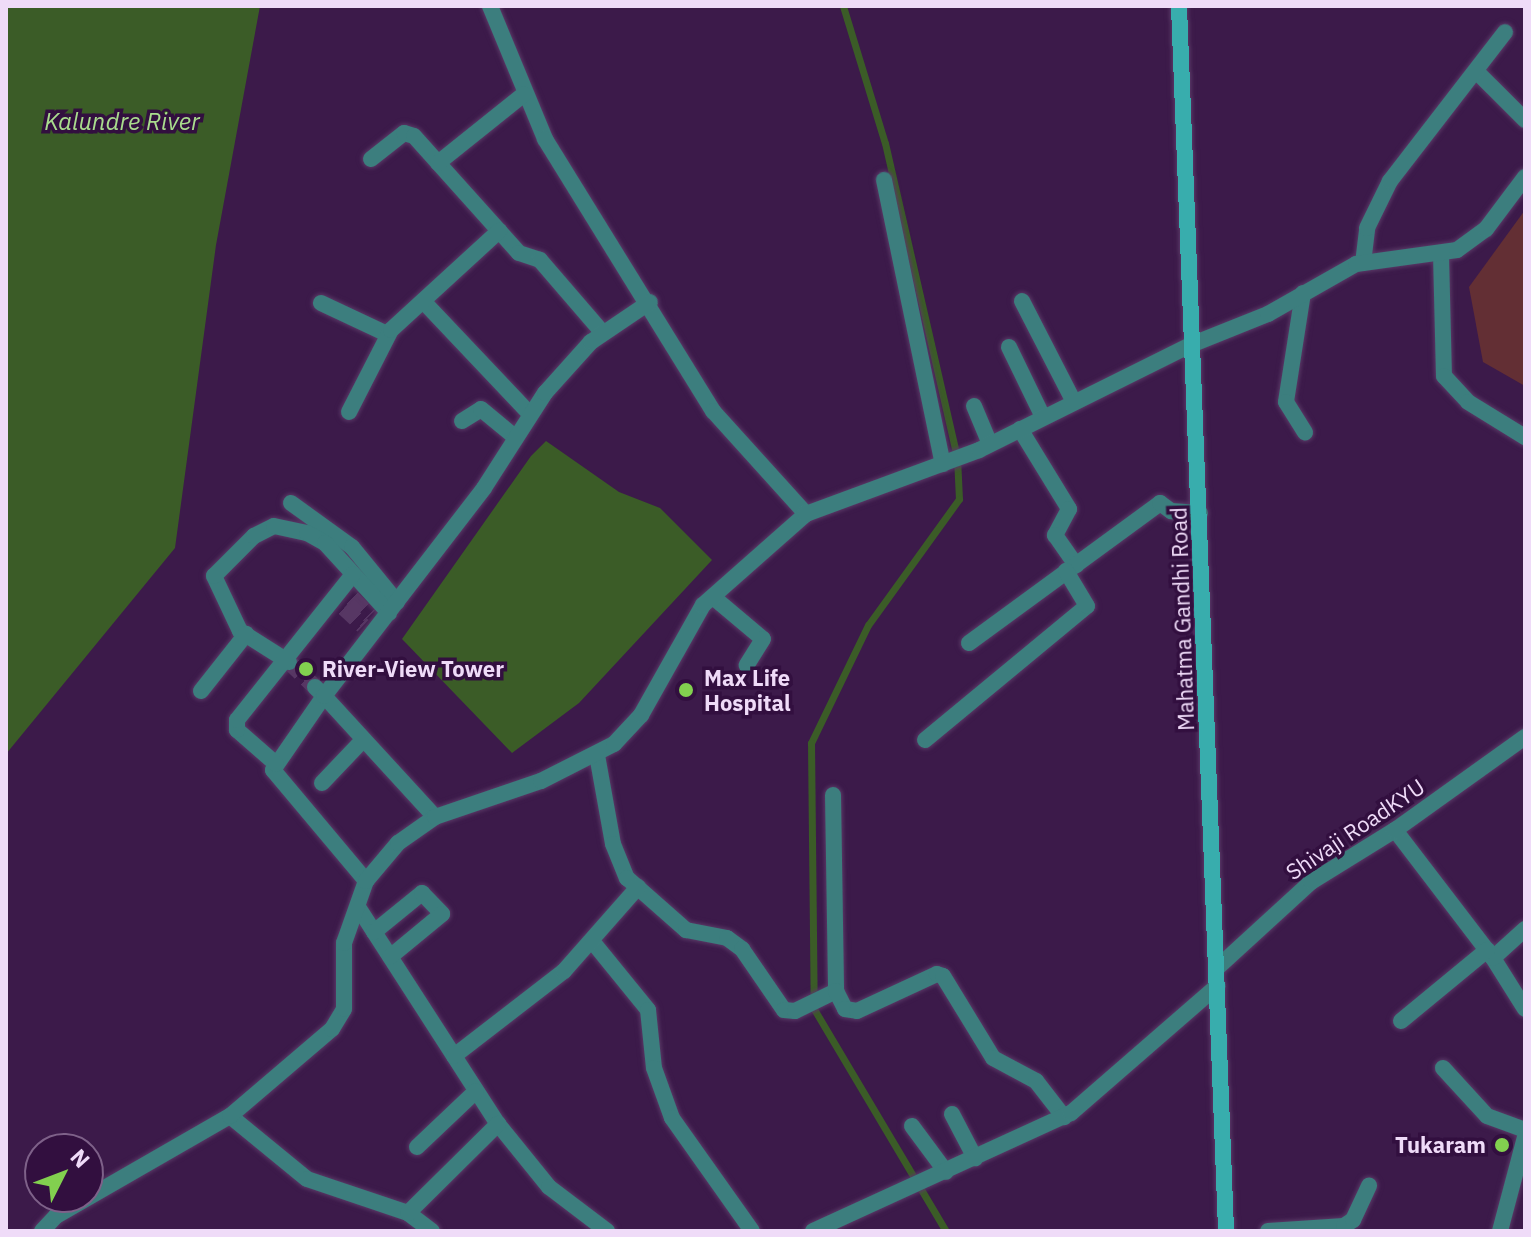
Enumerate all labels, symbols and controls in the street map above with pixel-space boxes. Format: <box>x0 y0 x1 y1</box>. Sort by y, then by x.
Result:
water label: Kalundre River <box>44 108 200 136</box>
street label: Mahatma Gandhi Road <box>1165 507 1199 731</box>
place label: River-View Tower <box>322 656 504 682</box>
marker: River-View Tower <box>297 660 315 678</box>
place label: Max Life Hospital <box>704 664 791 716</box>
marker: Max Life Hospital <box>675 679 697 701</box>
street label: Shivaji RoadKYU <box>1281 773 1429 885</box>
place label: Tukaram <box>1395 1132 1486 1158</box>
north arrow <box>24 1133 104 1213</box>
marker: Tukaram <box>1493 1136 1511 1154</box>
text: N <box>65 1142 97 1174</box>

